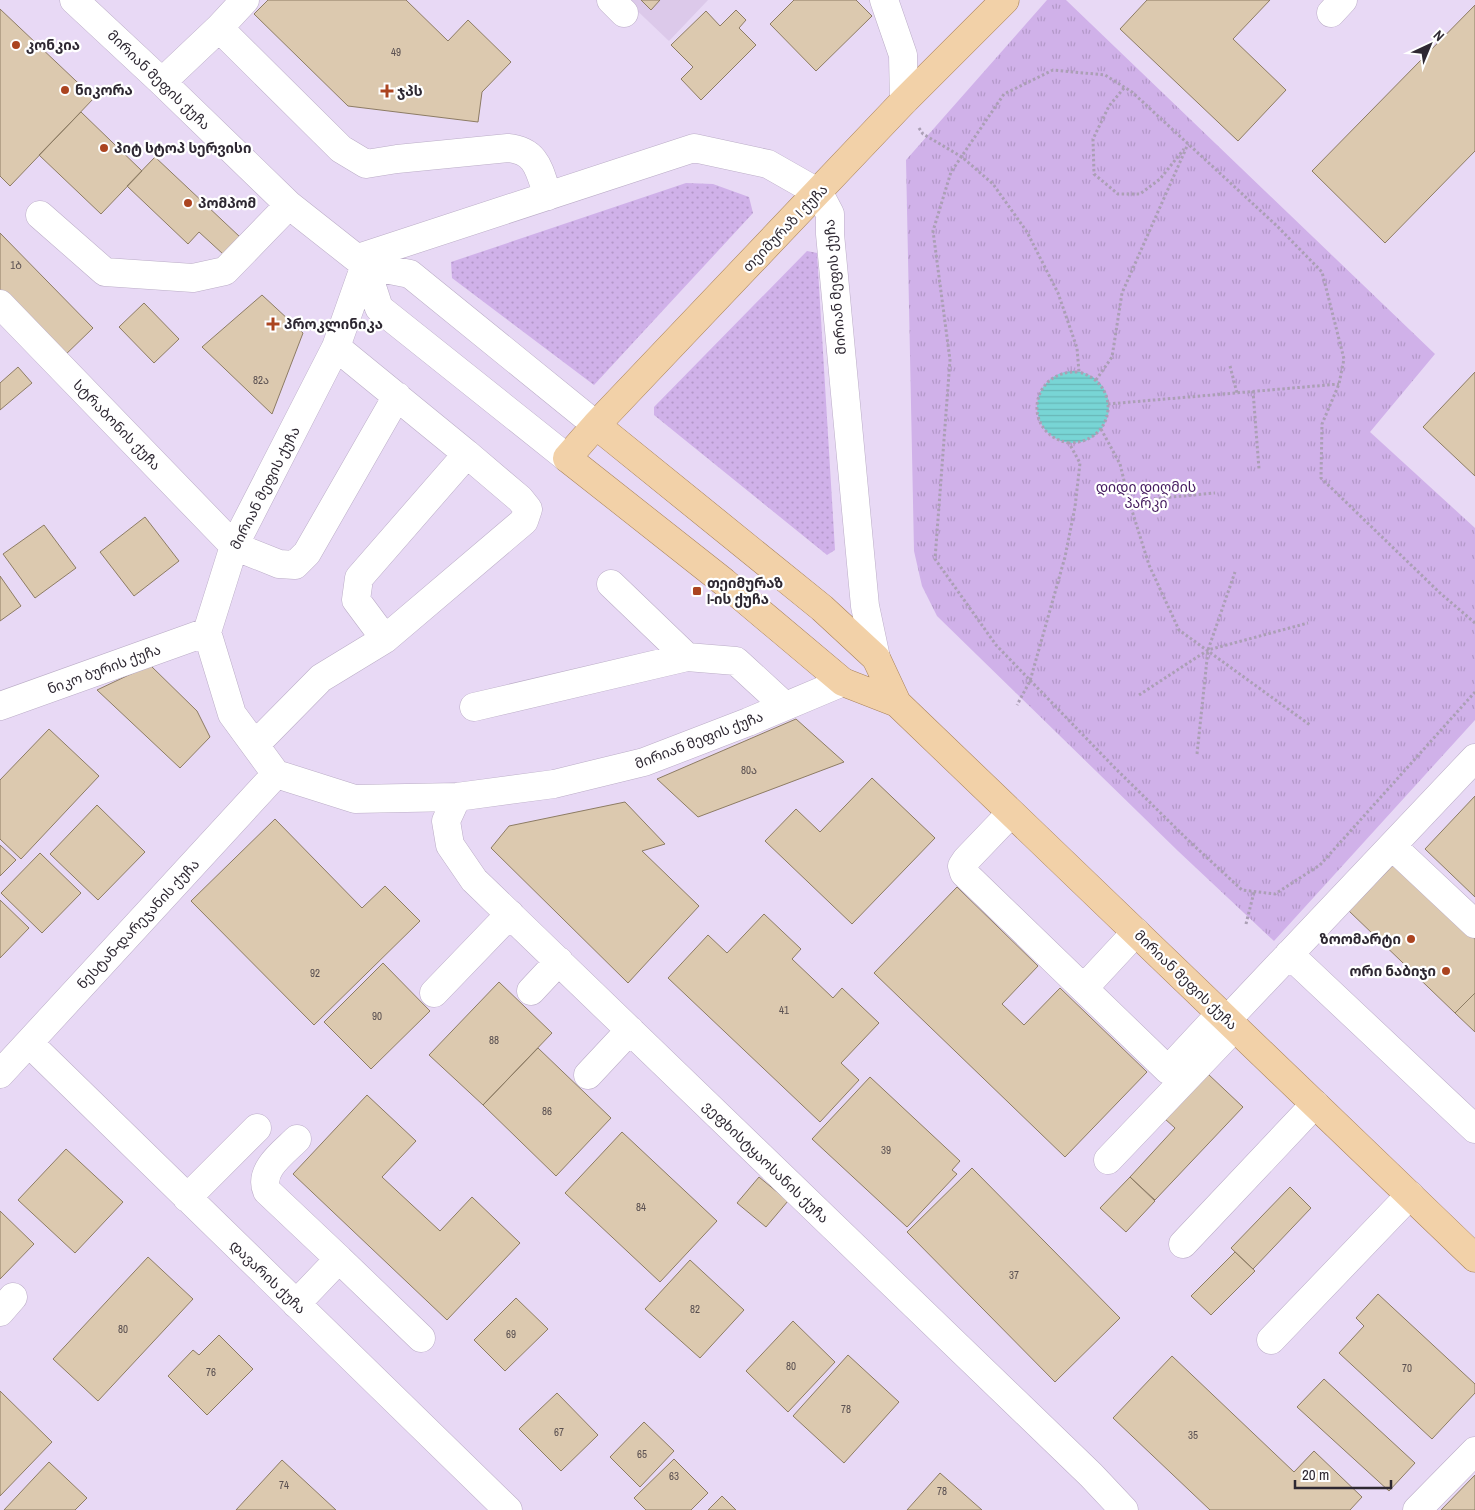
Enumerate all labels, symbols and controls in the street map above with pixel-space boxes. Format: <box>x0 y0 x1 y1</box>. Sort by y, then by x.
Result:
north arrow <box>1405 20 1455 70</box>
street label: მირიან მეფის ქუჩა <box>104 26 214 134</box>
text: N <box>1430 26 1448 45</box>
place label: კონკია <box>26 36 80 54</box>
marker: კონკია <box>10 39 22 51</box>
house number: 49 <box>391 45 401 59</box>
place label: ნიკორა <box>75 81 133 99</box>
place label: ჯპს <box>397 82 423 100</box>
marker: ნიკორა <box>59 84 71 96</box>
marker: ჯპს <box>381 85 393 97</box>
place label: პიტ სტოპ სერვისი <box>114 139 251 157</box>
marker: პიტ სტოპ სერვისი <box>98 142 110 154</box>
street label: თეიმურაზ I ქუჩა <box>739 180 831 276</box>
place label: პომპომ <box>198 194 256 212</box>
marker: პომპომ <box>182 197 194 209</box>
street label: მირიან მეფის ქუჩა <box>820 218 850 356</box>
house number: 1ბ <box>10 258 22 272</box>
place label: პროკლინიკა <box>284 315 383 333</box>
marker: პროკლინიკა <box>266 317 280 331</box>
house number: 82ა <box>253 373 269 387</box>
street label: სტრაბონის ქუჩა <box>69 376 165 474</box>
street label: მირიან მეფის ქუჩა <box>226 423 304 553</box>
park label: დიდი დიღმის პარკი <box>1096 478 1196 512</box>
place label: თეიმურაზ I-ის ქუჩა <box>707 574 783 608</box>
marker: თეიმურაზ I-ის ქუჩა <box>691 585 703 597</box>
street label: ნიკო ბურის ქუჩა <box>45 640 163 698</box>
street label: მირიან მეფის ქუჩა <box>632 707 766 773</box>
house number: 80ა <box>741 763 757 777</box>
street label: ნესტან-დარეჯანის ქუჩა <box>73 855 203 993</box>
street label: მირიან მეფის ქუჩა <box>1131 926 1241 1034</box>
place label: ზოომარტი <box>1320 930 1401 948</box>
marker: ზოომარტი <box>1405 933 1417 945</box>
place label: ორი ნაბიჯი <box>1350 962 1436 980</box>
marker: ორი ნაბიჯი <box>1440 965 1452 977</box>
house number: 92 <box>310 966 320 980</box>
house number: 41 <box>779 1003 789 1017</box>
house number: 90 <box>372 1009 382 1023</box>
house number: 88 <box>489 1033 499 1047</box>
street label: ვეფხისტყაოსანის ქუჩა <box>699 1097 833 1227</box>
house number: 86 <box>542 1104 552 1118</box>
house number: 39 <box>881 1143 891 1157</box>
house number: 84 <box>636 1200 646 1214</box>
street label: დავარის ქუჩა <box>226 1236 310 1318</box>
house number: 37 <box>1009 1268 1019 1282</box>
house number: 82 <box>690 1302 700 1316</box>
house number: 80 <box>118 1322 128 1336</box>
house number: 69 <box>506 1327 516 1341</box>
house number: 80 <box>786 1359 796 1373</box>
house number: 70 <box>1402 1361 1412 1375</box>
house number: 76 <box>206 1365 216 1379</box>
house number: 78 <box>841 1402 851 1416</box>
house number: 67 <box>554 1425 564 1439</box>
house number: 35 <box>1188 1428 1198 1442</box>
house number: 65 <box>637 1447 647 1461</box>
scale bar <box>1295 1458 1391 1490</box>
text: 20 m <box>1302 1464 1329 1485</box>
house number: 63 <box>669 1469 679 1483</box>
house number: 74 <box>279 1478 289 1492</box>
house number: 78 <box>937 1484 947 1498</box>

